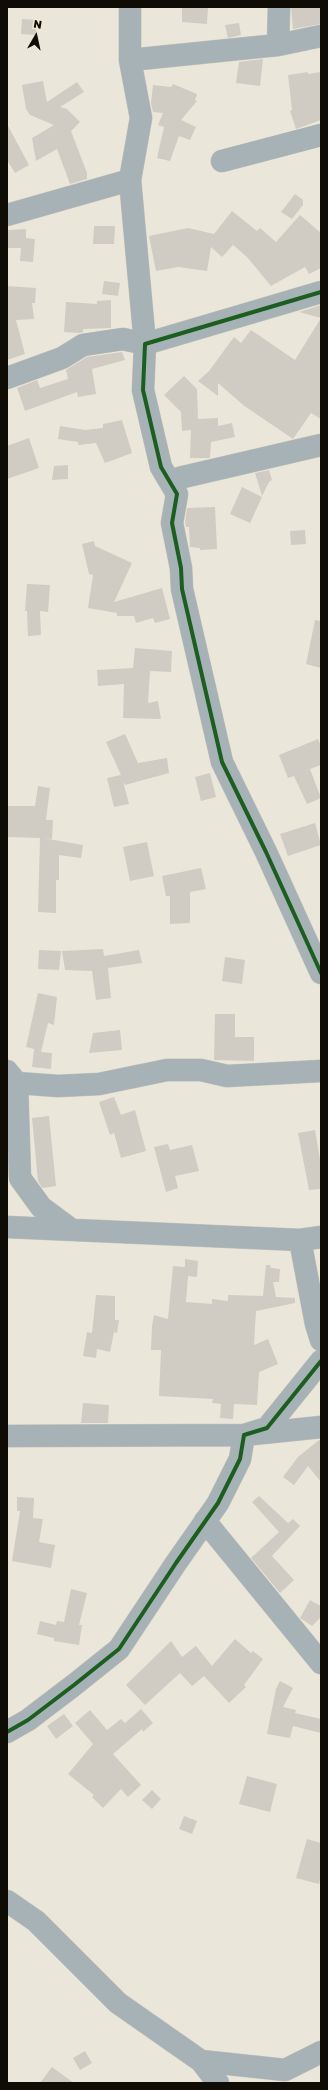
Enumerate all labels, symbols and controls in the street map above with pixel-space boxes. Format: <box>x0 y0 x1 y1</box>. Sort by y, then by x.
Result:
north arrow <box>16 16 56 56</box>
text: N <box>33 17 43 31</box>

